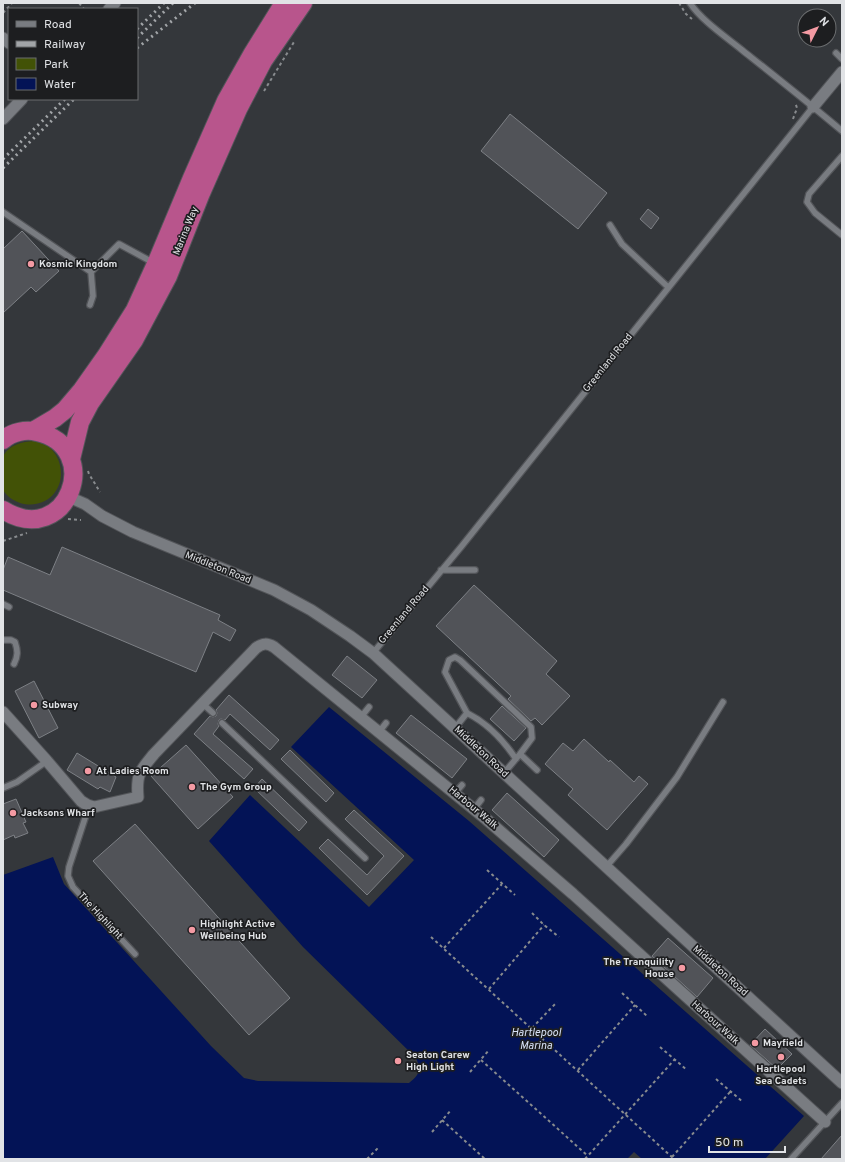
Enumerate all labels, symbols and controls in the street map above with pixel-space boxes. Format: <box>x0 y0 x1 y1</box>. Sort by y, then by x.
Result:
legend <box>8 8 138 100</box>
north arrow <box>797 8 837 48</box>
text: N <box>816 14 832 30</box>
text: Road <box>44 17 72 33</box>
text: Railway <box>44 37 85 53</box>
text: Park <box>44 57 69 73</box>
text: Water <box>44 77 76 93</box>
street label: Marina Way <box>170 205 202 257</box>
place label: Kosmic Kingdom <box>39 258 118 271</box>
marker: Kosmic Kingdom <box>26 259 36 269</box>
street label: Greenland Road <box>580 331 636 395</box>
street label: Middleton Road <box>183 549 253 587</box>
street label: Greenland Road <box>376 583 432 647</box>
place label: Subway <box>42 699 79 712</box>
marker: Subway <box>29 700 39 710</box>
street label: Middleton Road <box>451 723 511 781</box>
place label: At Ladies Room <box>96 765 169 778</box>
marker: At Ladies Room <box>83 766 93 776</box>
place label: The Gym Group <box>200 781 272 794</box>
marker: The Gym Group <box>187 782 197 792</box>
street label: Harbour Walk <box>446 784 500 832</box>
place label: Jacksons Wharf <box>21 807 95 820</box>
marker: Jacksons Wharf <box>8 808 18 818</box>
street label: The Highlight <box>75 890 125 943</box>
place label: Highlight Active Wellbeing Hub <box>200 918 275 943</box>
marker: Highlight Active Wellbeing Hub <box>187 925 197 935</box>
street label: Middleton Road <box>690 943 750 999</box>
place label: The Tranquility House <box>603 956 674 981</box>
marker: The Tranquility House <box>677 963 687 973</box>
street label: Harbour Walk <box>688 998 742 1048</box>
water label: Hartlepool Marina <box>511 1026 562 1053</box>
place label: Mayfield <box>763 1037 803 1050</box>
marker: Mayfield <box>750 1038 760 1048</box>
place label: Seaton Carew High Light <box>406 1049 470 1074</box>
marker: Hartlepool Sea Cadets <box>776 1052 786 1062</box>
marker: Seaton Carew High Light <box>393 1056 403 1066</box>
place label: Hartlepool Sea Cadets <box>755 1063 807 1088</box>
scale bar <box>709 1128 785 1154</box>
text: 50 m <box>715 1135 743 1151</box>

